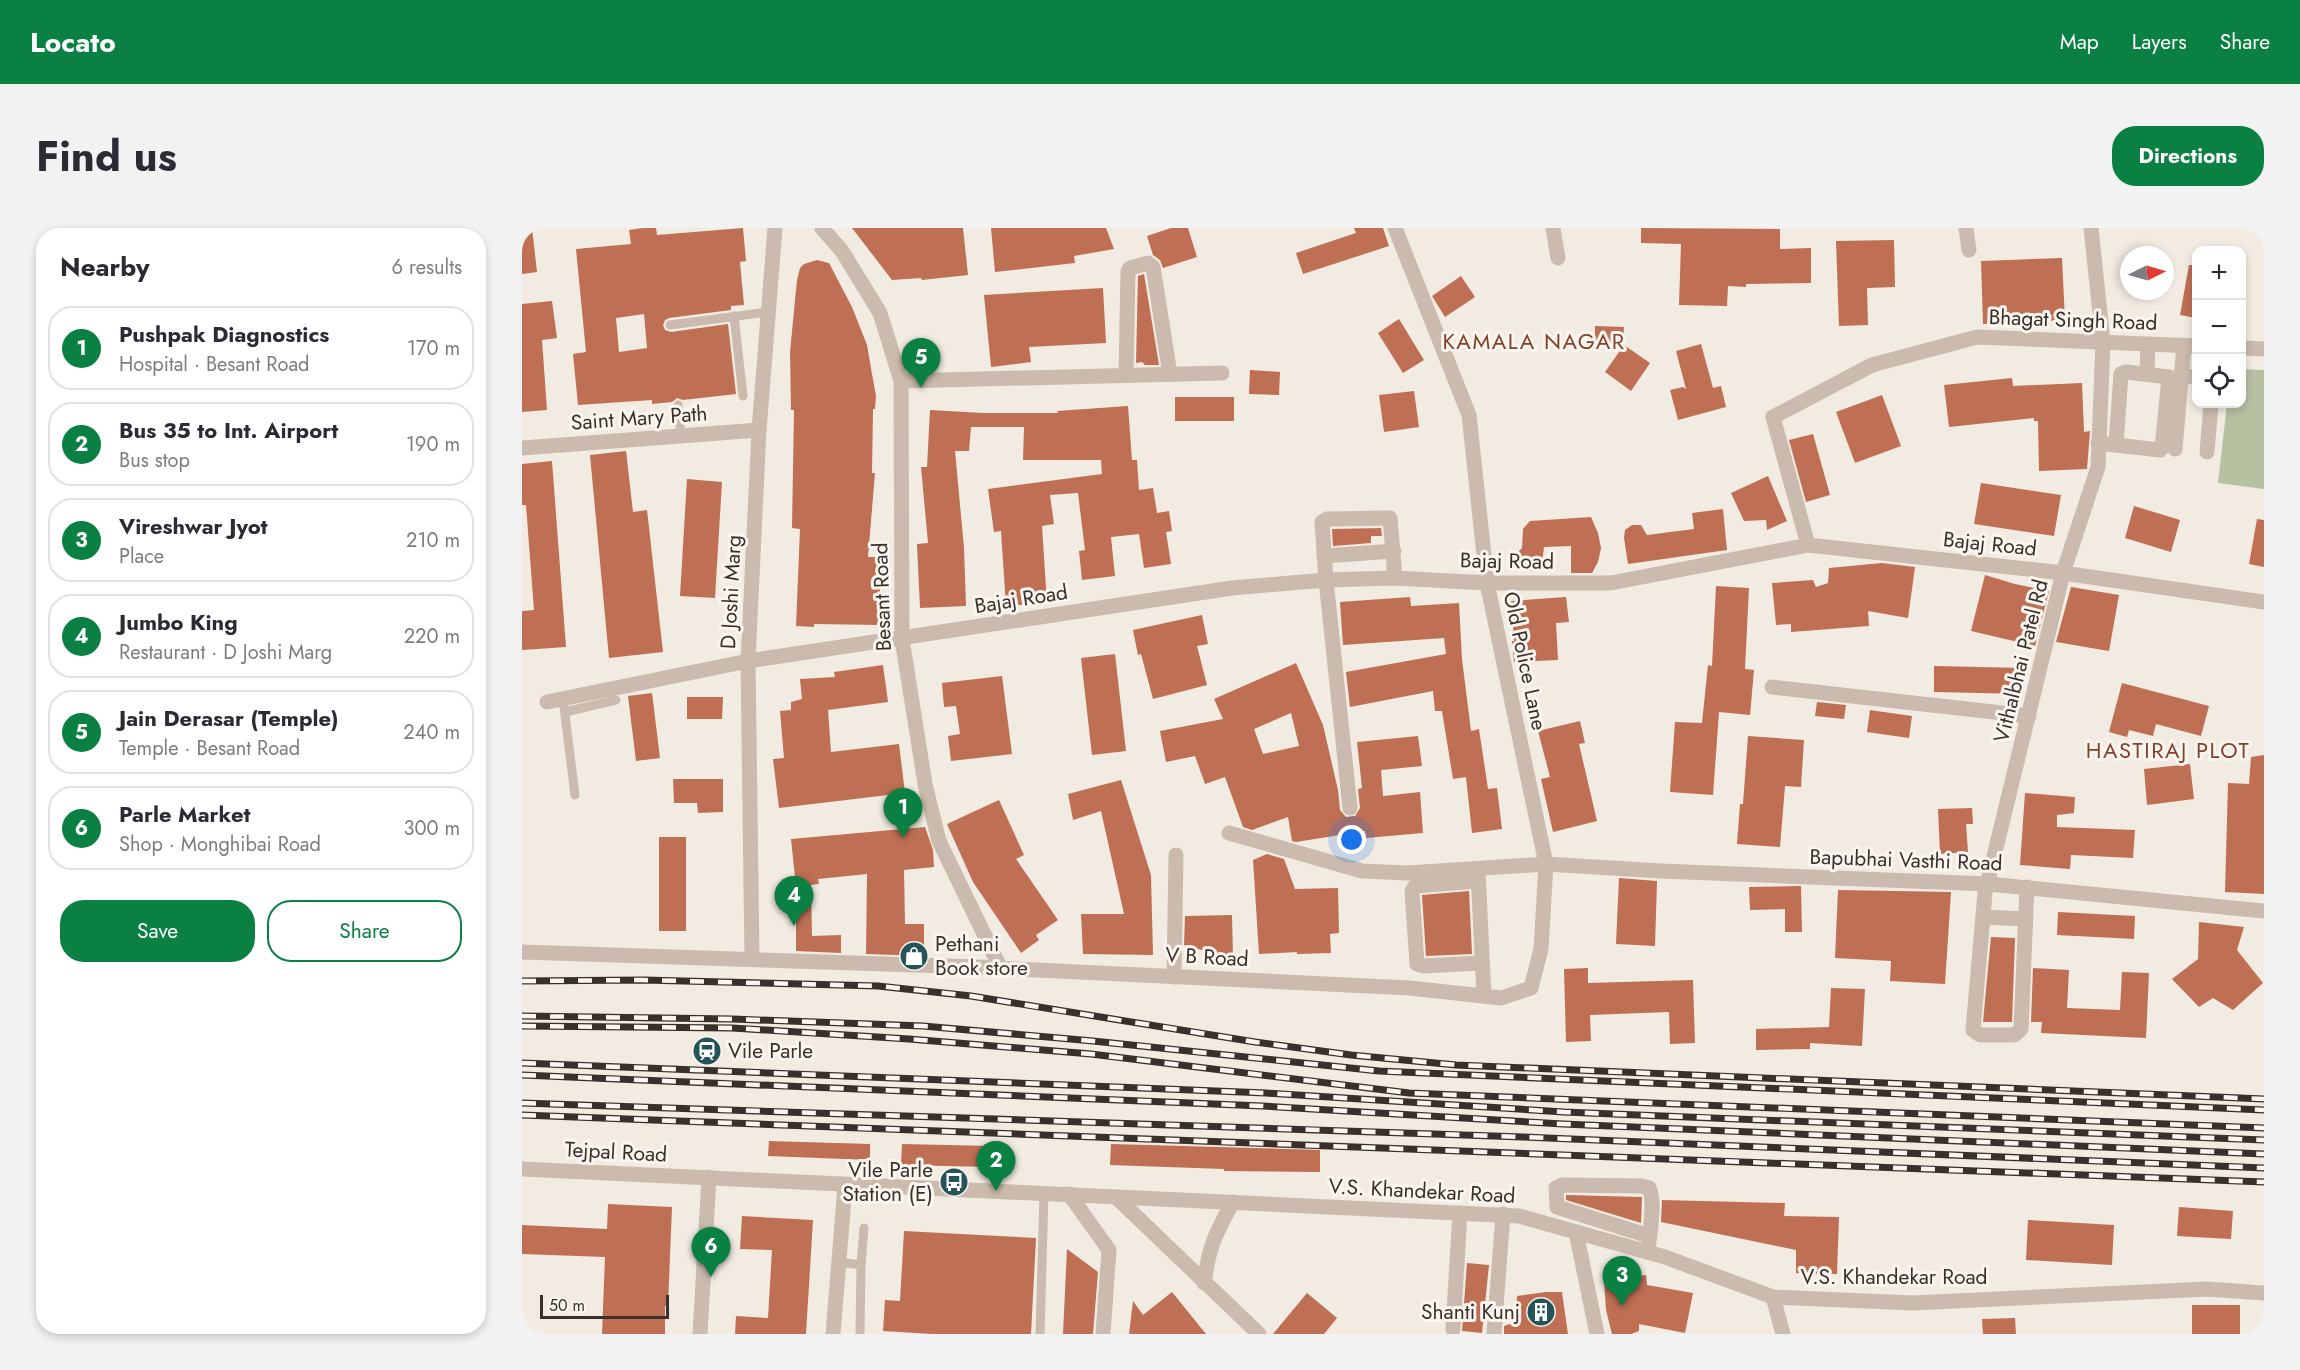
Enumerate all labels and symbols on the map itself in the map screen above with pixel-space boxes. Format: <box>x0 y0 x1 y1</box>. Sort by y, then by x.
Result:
north arrow <box>2120 246 2174 300</box>
street label: Bhagat Singh Road <box>1988 302 2158 338</box>
district label: KAMALA NAGAR <box>1442 325 1626 357</box>
pin: 5 <box>902 338 940 388</box>
street label: Saint Mary Path <box>570 398 708 438</box>
street label: Bajaj Road <box>1942 524 2038 564</box>
street label: D Joshi Marg <box>713 534 749 650</box>
street label: Besant Road <box>865 542 899 652</box>
street label: Bajaj Road <box>1460 545 1554 577</box>
street label: Vithalbhai Patel Rd <box>1986 576 2056 746</box>
street label: Bajaj Road <box>972 577 1070 621</box>
street label: Old Police Lane <box>1496 589 1554 733</box>
district label: HASTIRAJ PLOT <box>2086 734 2250 766</box>
pin: 1 <box>884 788 922 838</box>
your location <box>1337 825 1366 854</box>
street label: Bapubhai Vasthi Road <box>1809 842 2003 878</box>
pin: 4 <box>774 876 814 926</box>
place label: Pethani Book store <box>935 929 1028 983</box>
shop icon: Pethani Book store <box>898 940 930 972</box>
street label: V B Road <box>1165 940 1249 974</box>
station icon: Vile Parle <box>691 1035 723 1067</box>
place label: Vile Parle <box>728 1036 813 1066</box>
street label: Tejpal Road <box>564 1134 668 1170</box>
pin: 2 <box>976 1142 1016 1191</box>
place label: Vile Parle Station (E) <box>842 1155 933 1209</box>
bus stop icon: Vile Parle Station (E) <box>938 1166 970 1198</box>
street label: V.S. Khandekar Road <box>1328 1171 1516 1211</box>
pin: 6 <box>692 1228 730 1277</box>
pin: 3 <box>1602 1256 1642 1306</box>
street label: V.S. Khandekar Road <box>1800 1262 1988 1292</box>
scale bar <box>540 1292 669 1320</box>
building icon: Shanti Kunj <box>1525 1296 1557 1328</box>
place label: Shanti Kunj <box>1421 1297 1520 1327</box>

